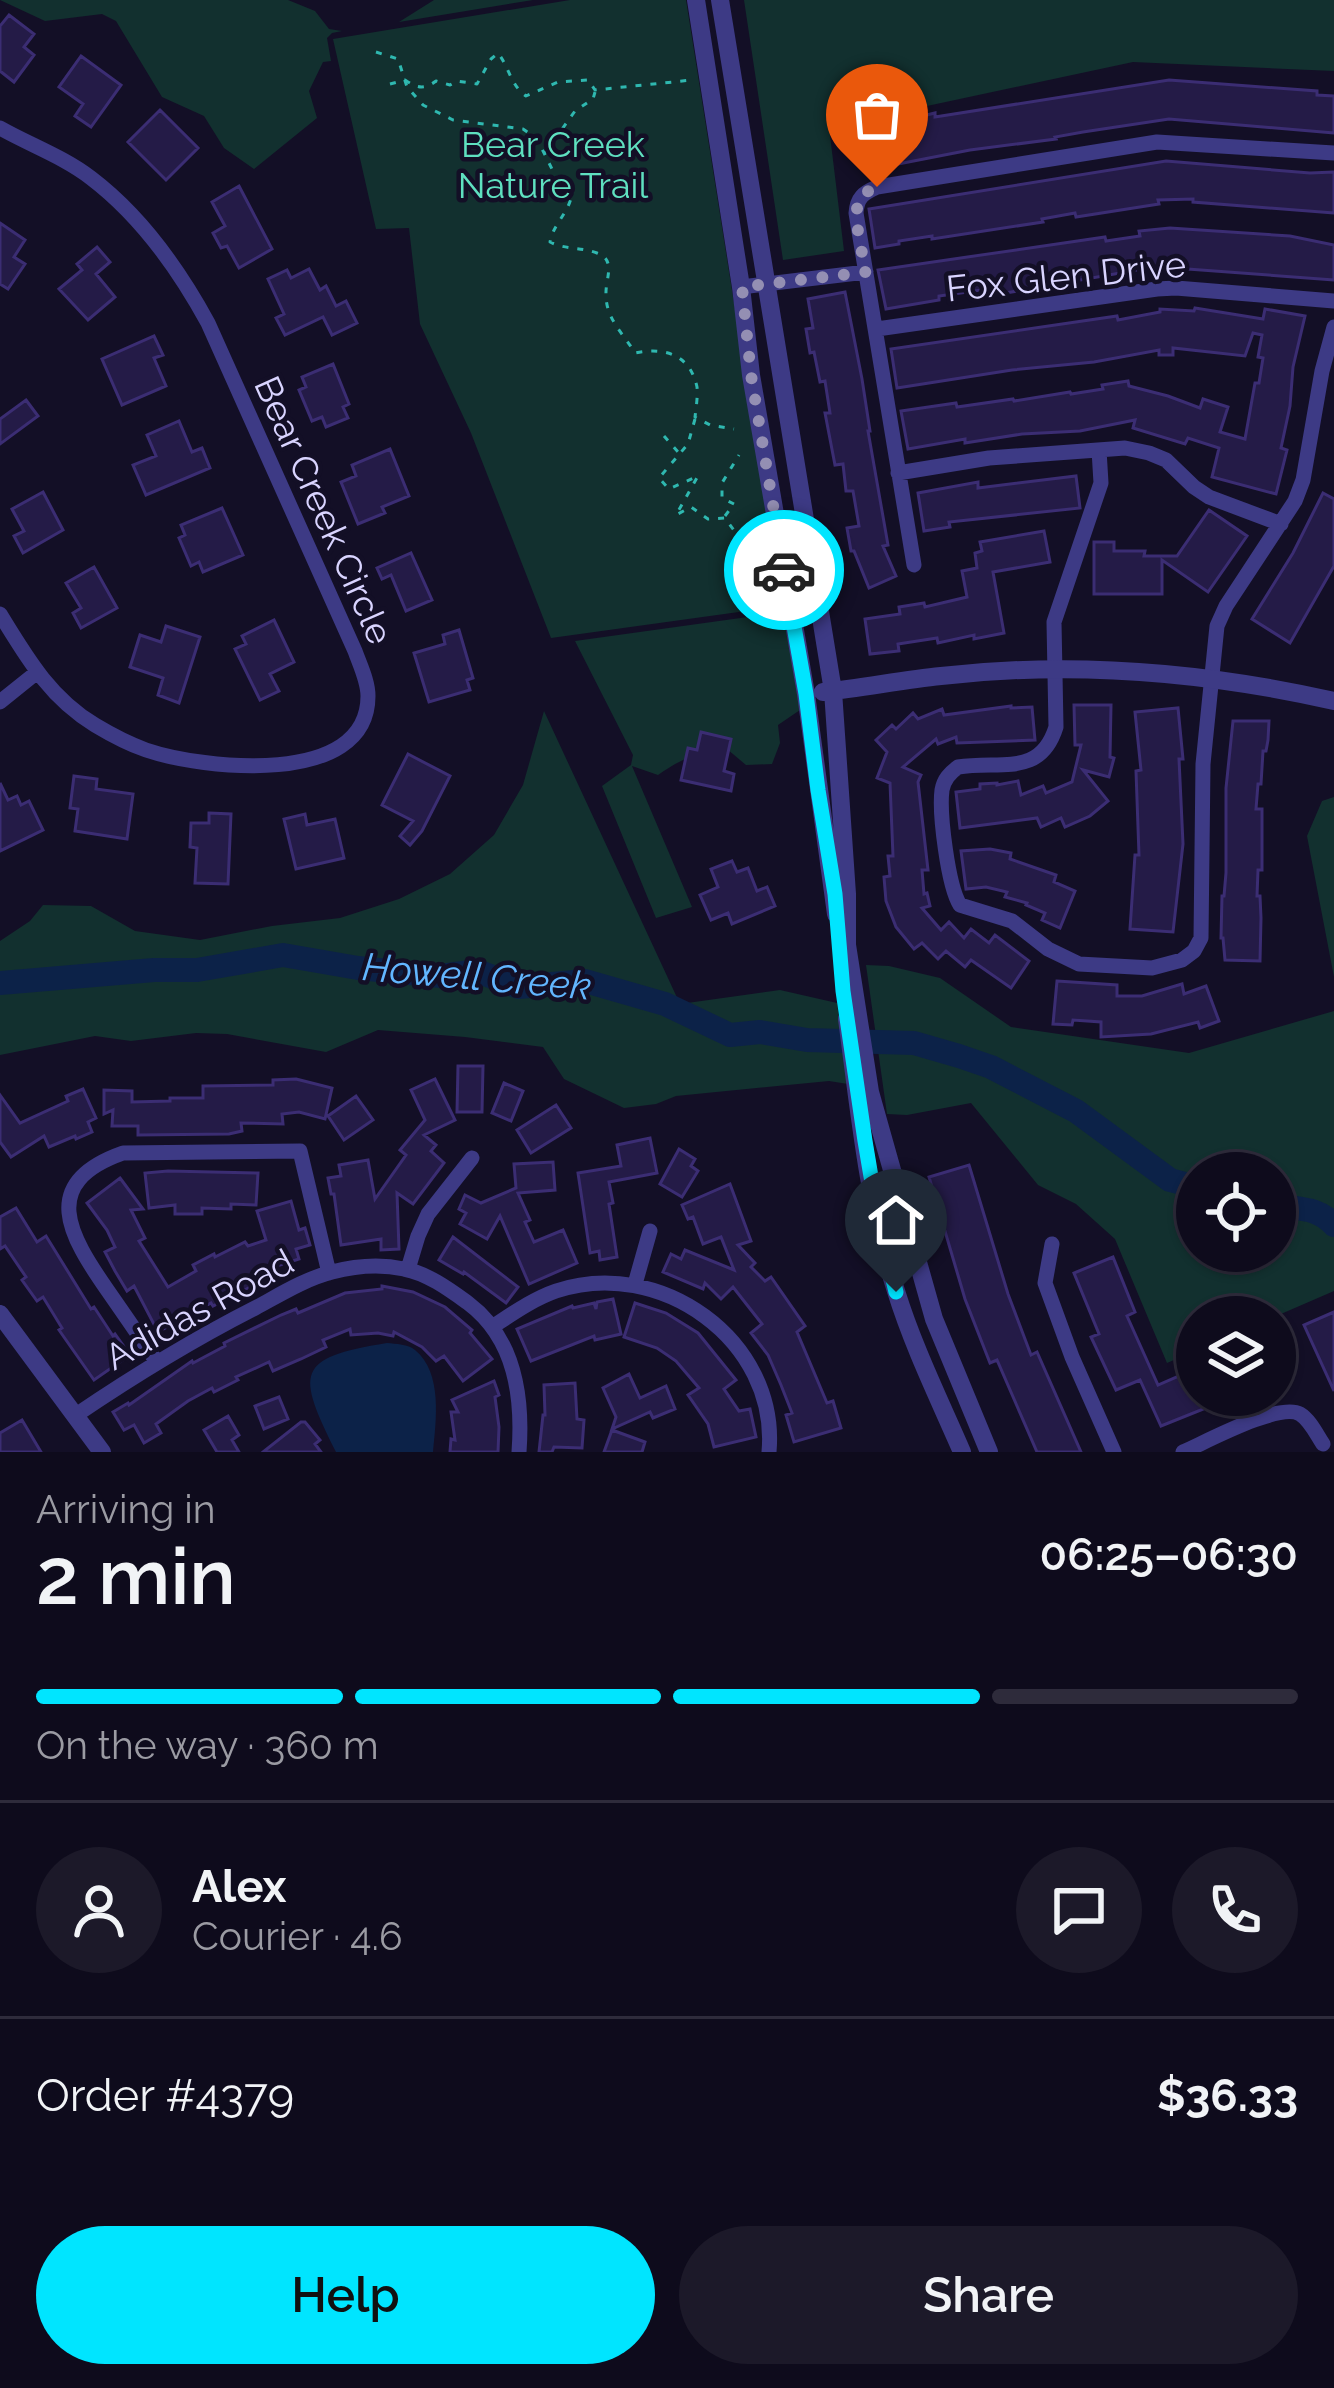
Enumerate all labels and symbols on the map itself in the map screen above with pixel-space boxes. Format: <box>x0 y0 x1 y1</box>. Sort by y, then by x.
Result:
pin <box>826 64 928 187</box>
park label: Bear Creek Nature Trail <box>458 123 648 206</box>
street label: Fox Glen Drive <box>944 243 1188 309</box>
street label: Bear Creek Circle <box>246 370 402 650</box>
courier <box>724 510 844 630</box>
water label: Howell Creek <box>361 943 593 1009</box>
pin <box>845 1169 947 1292</box>
street label: Adidas Road <box>97 1240 301 1378</box>

